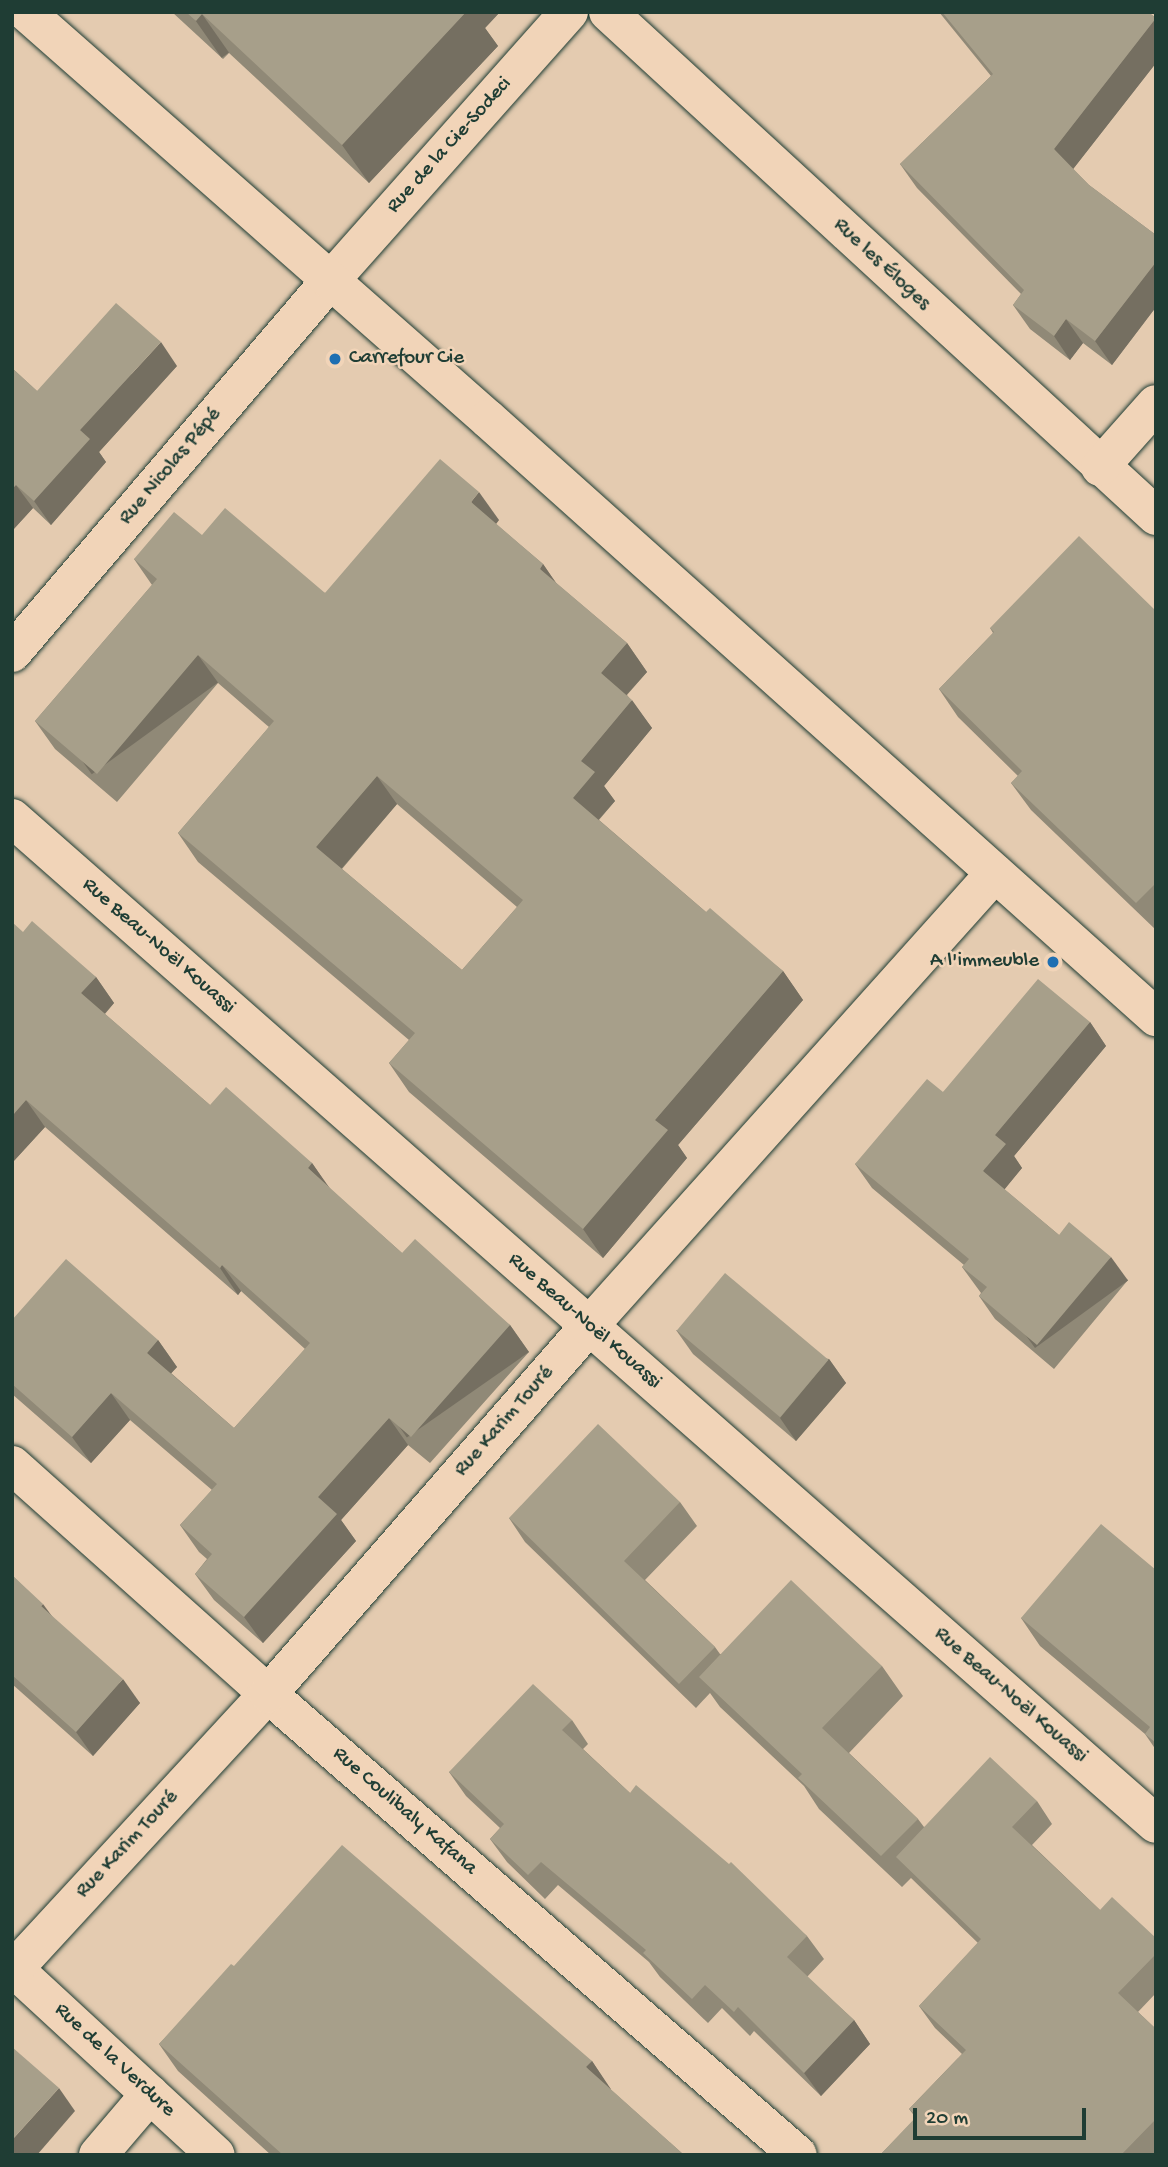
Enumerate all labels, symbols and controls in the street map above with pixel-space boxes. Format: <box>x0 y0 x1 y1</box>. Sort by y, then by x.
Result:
street label: Rue de la Cie-Sodeci <box>382 73 518 219</box>
street label: Rue les Éloges <box>827 214 935 316</box>
place label: Carrefour Cie <box>349 346 464 372</box>
marker: Carrefour Cie <box>327 351 343 367</box>
street label: Rue Nicolas Pépé <box>115 403 227 531</box>
street label: Rue Beau-Noël Kouassi <box>76 873 240 1021</box>
place label: A l'immeuble <box>930 949 1039 975</box>
marker: A l'immeuble <box>1045 954 1061 970</box>
street label: Rue Beau-Noël Kouassi <box>502 1248 666 1396</box>
street label: Rue Karim Touré <box>450 1361 560 1483</box>
street label: Rue Beau-Noël Kouassi <box>928 1622 1092 1770</box>
street label: Rue Coulibaly Kafana <box>326 1742 482 1882</box>
street label: Rue Karim Touré <box>71 1786 185 1904</box>
street label: Rue de la Verdure <box>48 1998 180 2124</box>
scale bar <box>916 2094 1089 2138</box>
text: 20 m <box>926 2107 968 2132</box>

